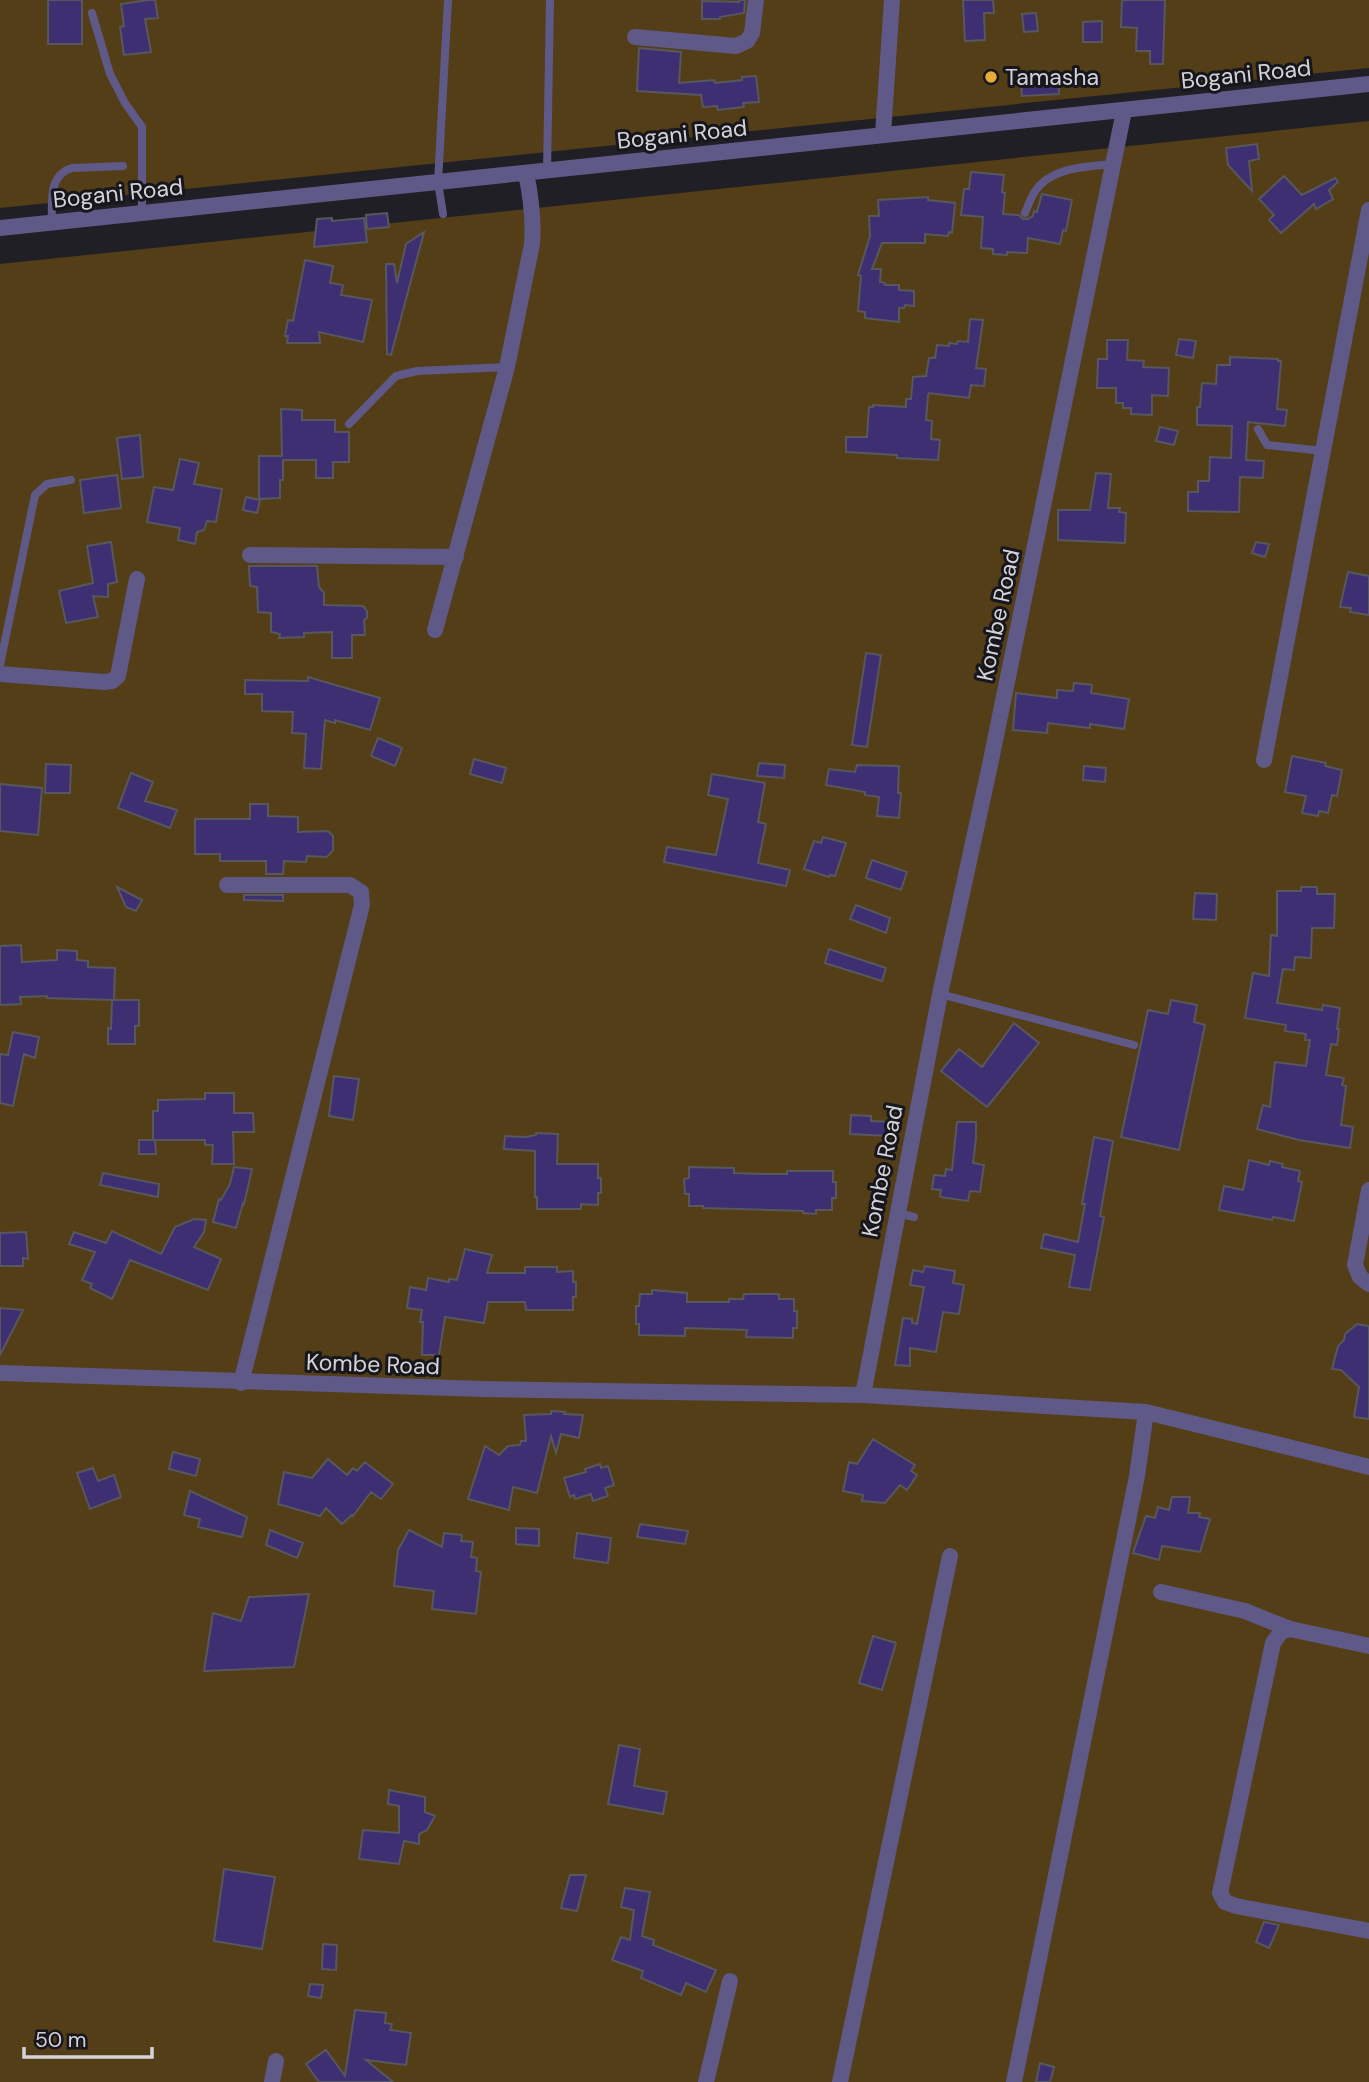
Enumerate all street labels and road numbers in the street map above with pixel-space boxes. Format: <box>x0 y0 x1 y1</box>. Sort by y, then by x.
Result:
street label: Bogani Road <box>1179 52 1313 96</box>
street label: Bogani Road <box>615 112 749 156</box>
street label: Bogani Road <box>51 171 185 215</box>
street label: Kombe Road <box>969 546 1027 684</box>
street label: Kombe Road <box>854 1102 910 1240</box>
street label: Kombe Road <box>306 1347 440 1381</box>

